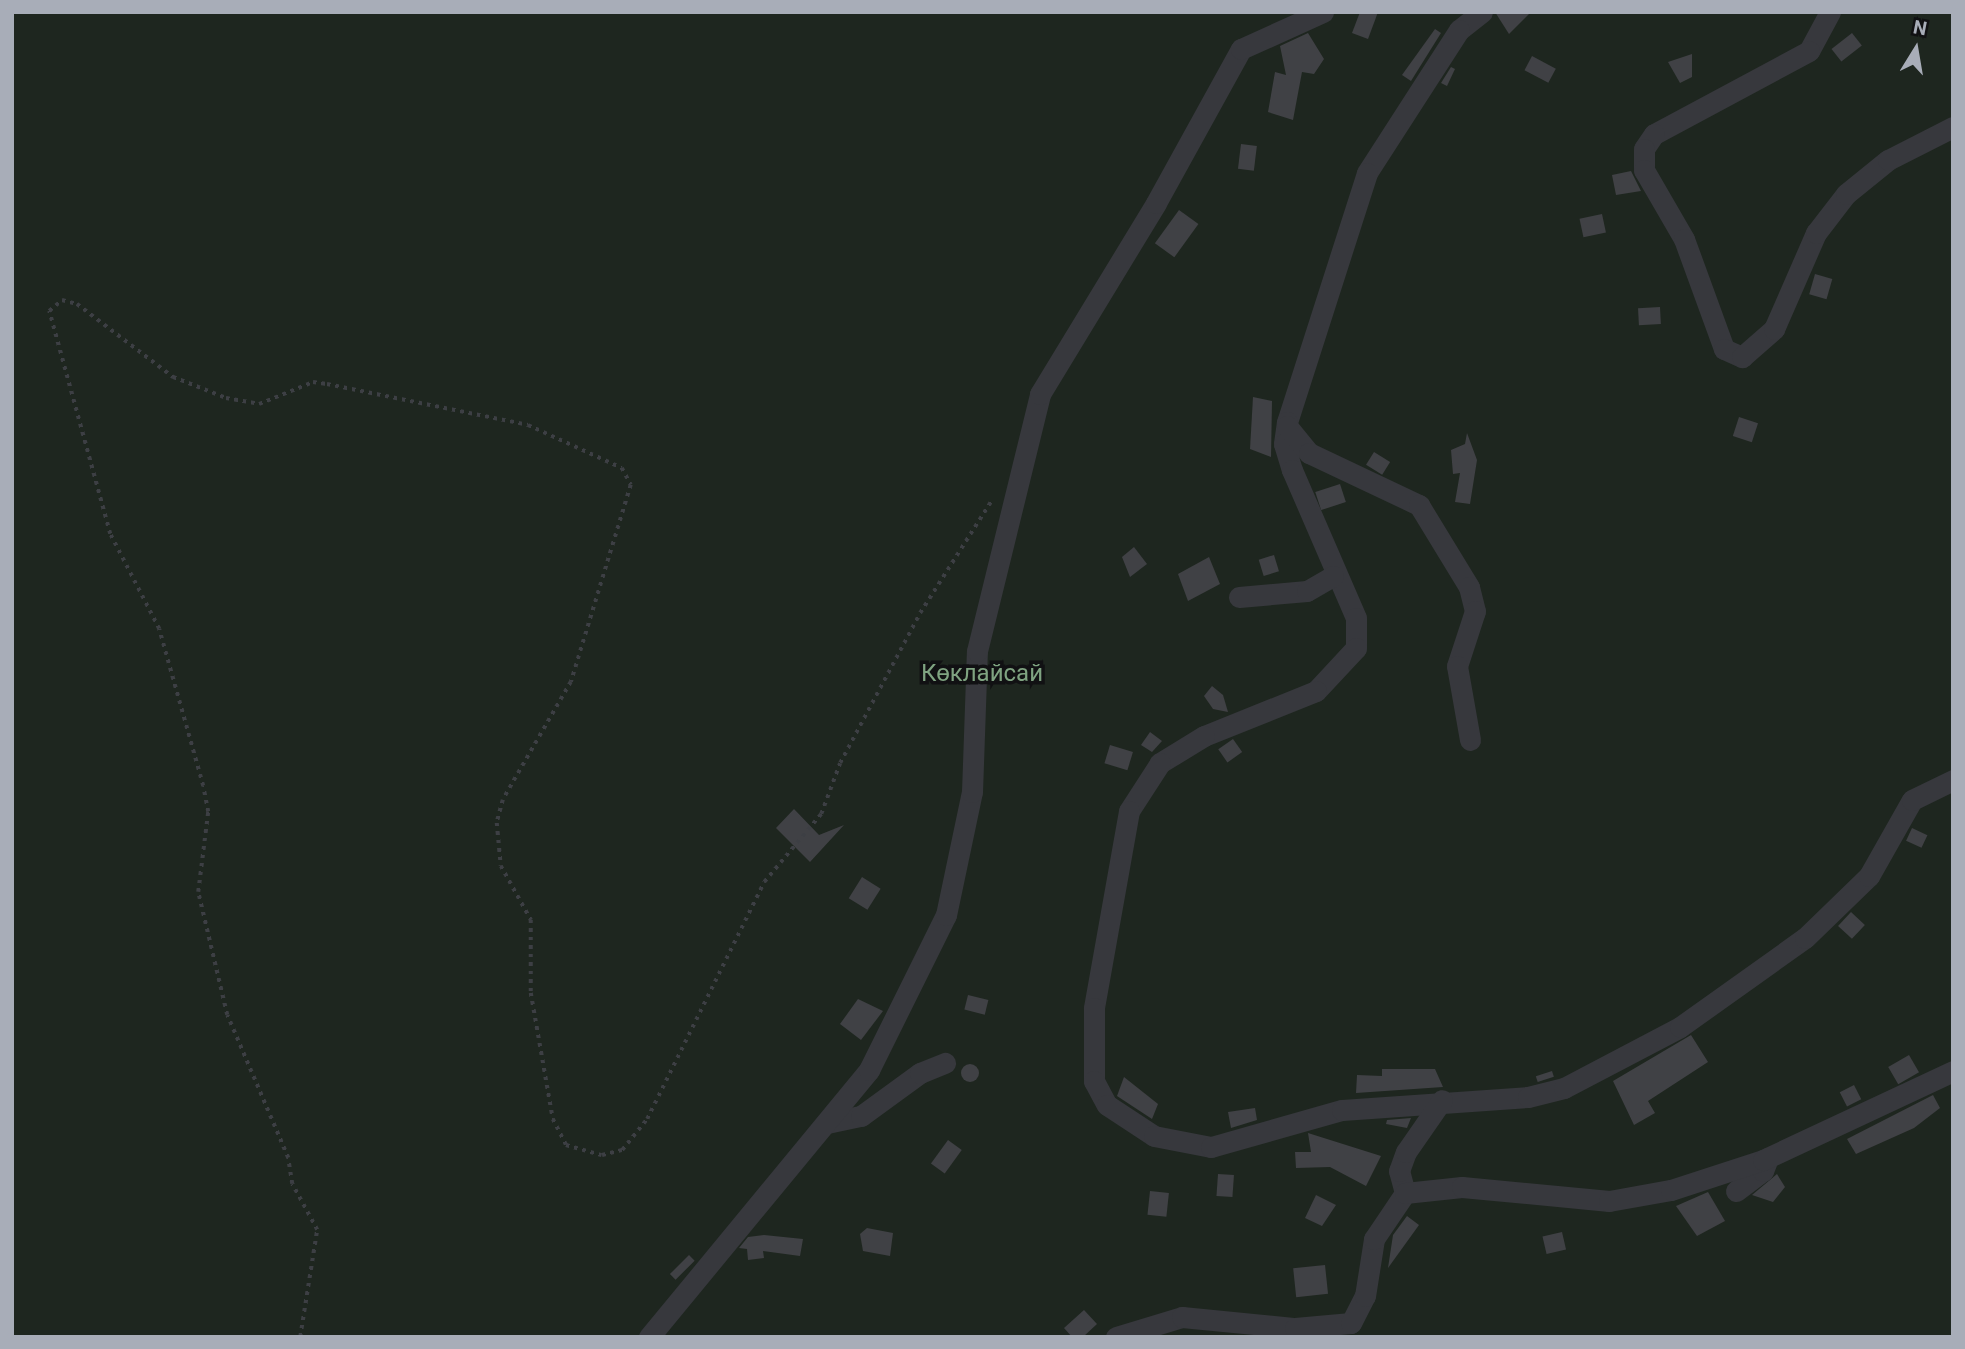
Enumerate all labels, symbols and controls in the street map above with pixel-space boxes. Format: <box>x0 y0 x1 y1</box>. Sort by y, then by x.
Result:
north arrow <box>1881 14 1951 84</box>
text: N <box>1911 15 1929 40</box>
park label: Көклайсай <box>921 660 1043 688</box>

